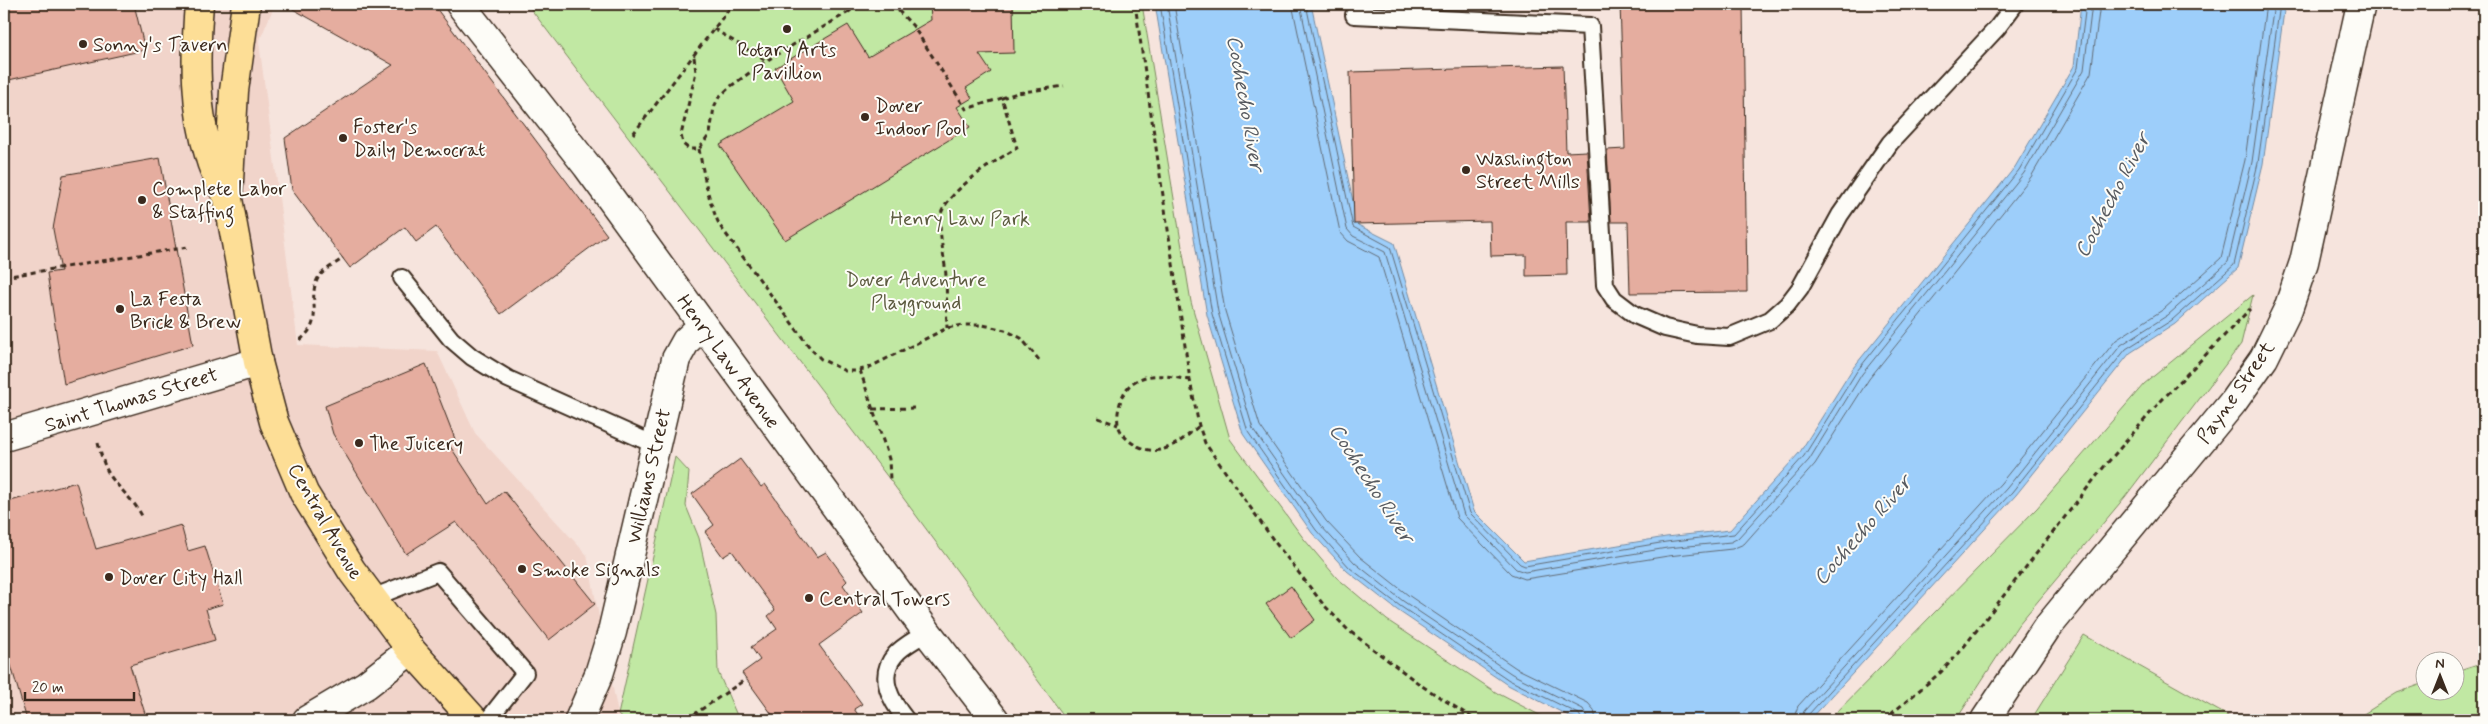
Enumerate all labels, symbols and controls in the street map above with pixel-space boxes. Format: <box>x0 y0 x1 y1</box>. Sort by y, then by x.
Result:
marker: Rotary Arts Pavillion <box>781 23 793 35</box>
place label: Sonny's Tavern <box>93 32 227 59</box>
water label: Cochecho River <box>1219 33 1271 176</box>
place label: Rotary Arts Pavillion <box>738 37 837 87</box>
marker: Sonny's Tavern <box>77 38 89 50</box>
place label: Dover Indoor Pool <box>875 93 966 143</box>
marker: Dover Indoor Pool <box>859 111 871 123</box>
place label: Foster's Daily Democrat <box>353 114 485 164</box>
water label: Cochecho River <box>2068 126 2159 263</box>
marker: Foster's Daily Democrat <box>337 132 349 144</box>
place label: Washington Street Mills <box>1476 146 1580 196</box>
marker: Washington Street Mills <box>1460 164 1472 176</box>
place label: Complete Labor & Staffing <box>152 176 287 228</box>
marker: Complete Labor & Staffing <box>136 194 148 206</box>
park label: Henry Law Park <box>890 206 1030 233</box>
park label: Dover Adventure Playground <box>845 267 987 317</box>
place label: La Festa Brick & Brew <box>130 286 241 336</box>
street label: Henry Law Avenue <box>670 289 786 435</box>
marker: La Festa Brick & Brew <box>114 303 126 315</box>
street label: Payne Street <box>2191 336 2282 449</box>
street label: Saint Thomas Street <box>41 361 221 440</box>
street label: Williams Street <box>621 406 678 547</box>
water label: Cochecho River <box>1322 418 1422 551</box>
place label: The Juicery <box>369 431 463 458</box>
marker: The Juicery <box>353 437 365 449</box>
street label: Central Avenue <box>280 459 369 585</box>
water label: Cochecho River <box>1807 467 1920 592</box>
place label: Smoke Signals <box>532 557 660 586</box>
marker: Smoke Signals <box>516 563 528 575</box>
place label: Dover City Hall <box>119 565 243 592</box>
marker: Dover City Hall <box>103 571 115 583</box>
place label: Central Towers <box>819 586 950 613</box>
marker: Central Towers <box>803 592 815 604</box>
north arrow <box>2416 652 2466 702</box>
text: N <box>2435 655 2445 673</box>
scale bar <box>25 669 134 701</box>
text: 20 m <box>32 678 64 698</box>

